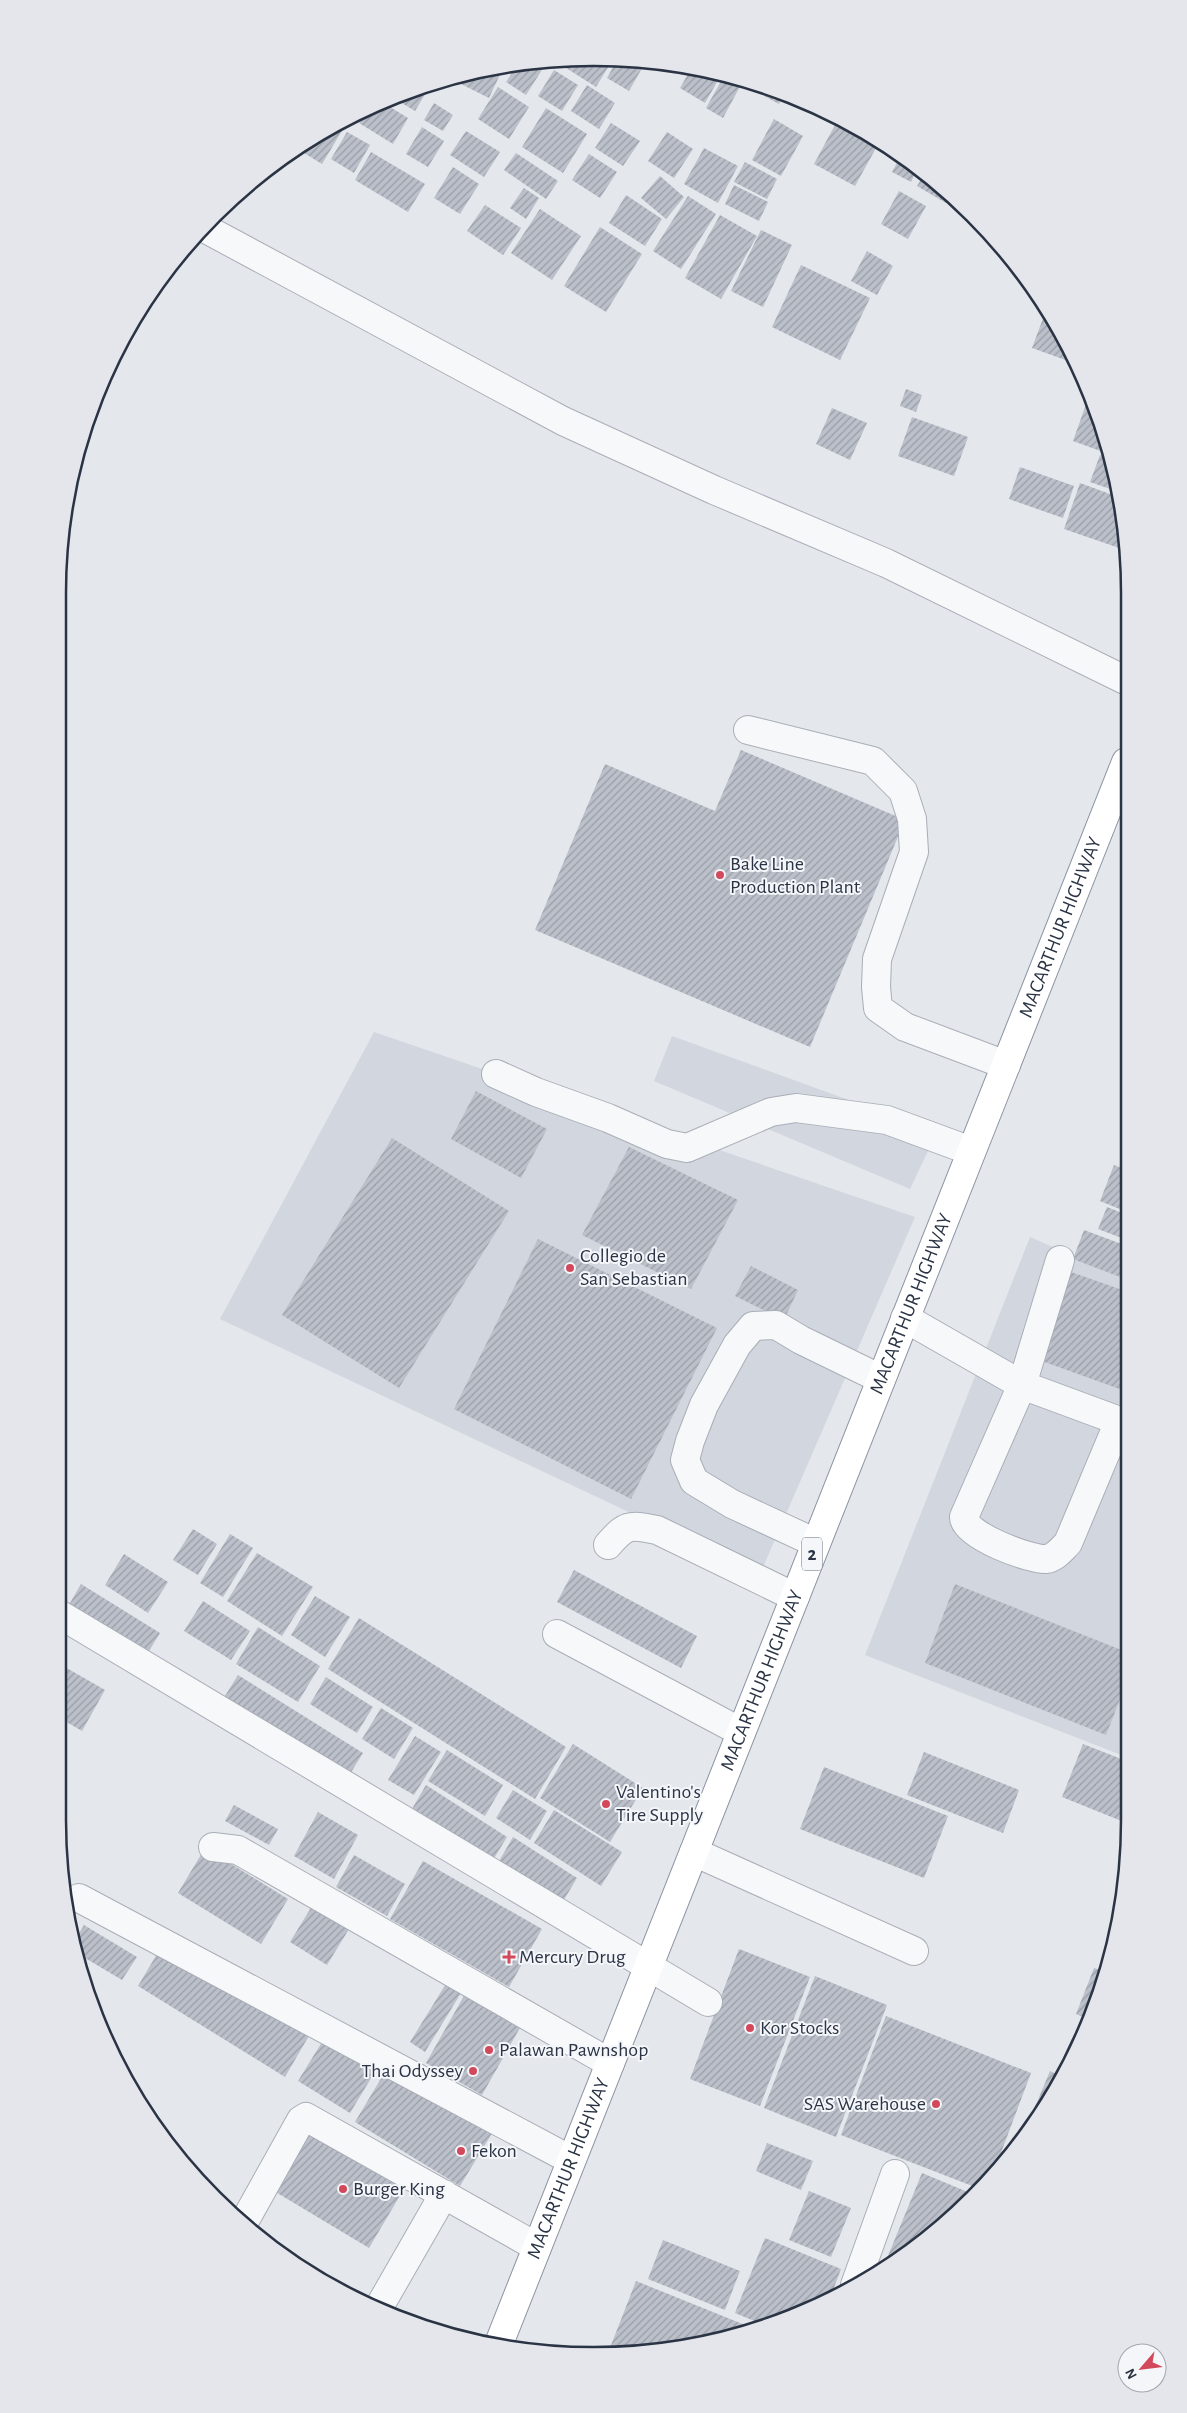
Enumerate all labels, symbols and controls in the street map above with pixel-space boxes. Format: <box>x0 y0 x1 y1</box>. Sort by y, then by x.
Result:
street label: MACARTHUR HIGHWAY <box>1016 834 1105 1021</box>
place label: Bake Line Production Plant <box>730 854 861 897</box>
marker: Bake Line Production Plant <box>714 869 726 881</box>
street label: MACARTHUR HIGHWAY <box>866 1210 956 1397</box>
place label: Collegio de San Sebastian <box>580 1246 687 1289</box>
marker: Collegio de San Sebastian <box>564 1262 576 1274</box>
road number: 2 <box>802 1538 822 1570</box>
street label: MACARTHUR HIGHWAY <box>717 1587 807 1774</box>
place label: Valentino's Tire Supply <box>616 1782 704 1825</box>
marker: Valentino's Tire Supply <box>600 1798 612 1810</box>
place label: Mercury Drug <box>519 1947 626 1967</box>
marker: Mercury Drug <box>503 1951 515 1963</box>
place label: Kor Stocks <box>760 2018 839 2038</box>
marker: Kor Stocks <box>744 2022 756 2034</box>
place label: Palawan Pawnshop <box>499 2040 648 2060</box>
marker: Palawan Pawnshop <box>483 2044 495 2056</box>
place label: Thai Odyssey <box>361 2061 463 2081</box>
marker: Thai Odyssey <box>467 2065 479 2077</box>
street label: MACARTHUR HIGHWAY <box>524 2075 613 2262</box>
place label: SAS Warehouse <box>804 2094 926 2114</box>
marker: SAS Warehouse <box>930 2098 942 2110</box>
place label: Fekon <box>471 2141 517 2161</box>
marker: Fekon <box>455 2145 467 2157</box>
place label: Burger King <box>353 2179 445 2199</box>
marker: Burger King <box>337 2183 349 2195</box>
north arrow <box>1117 2343 1167 2393</box>
text: N <box>1123 2366 1140 2381</box>

